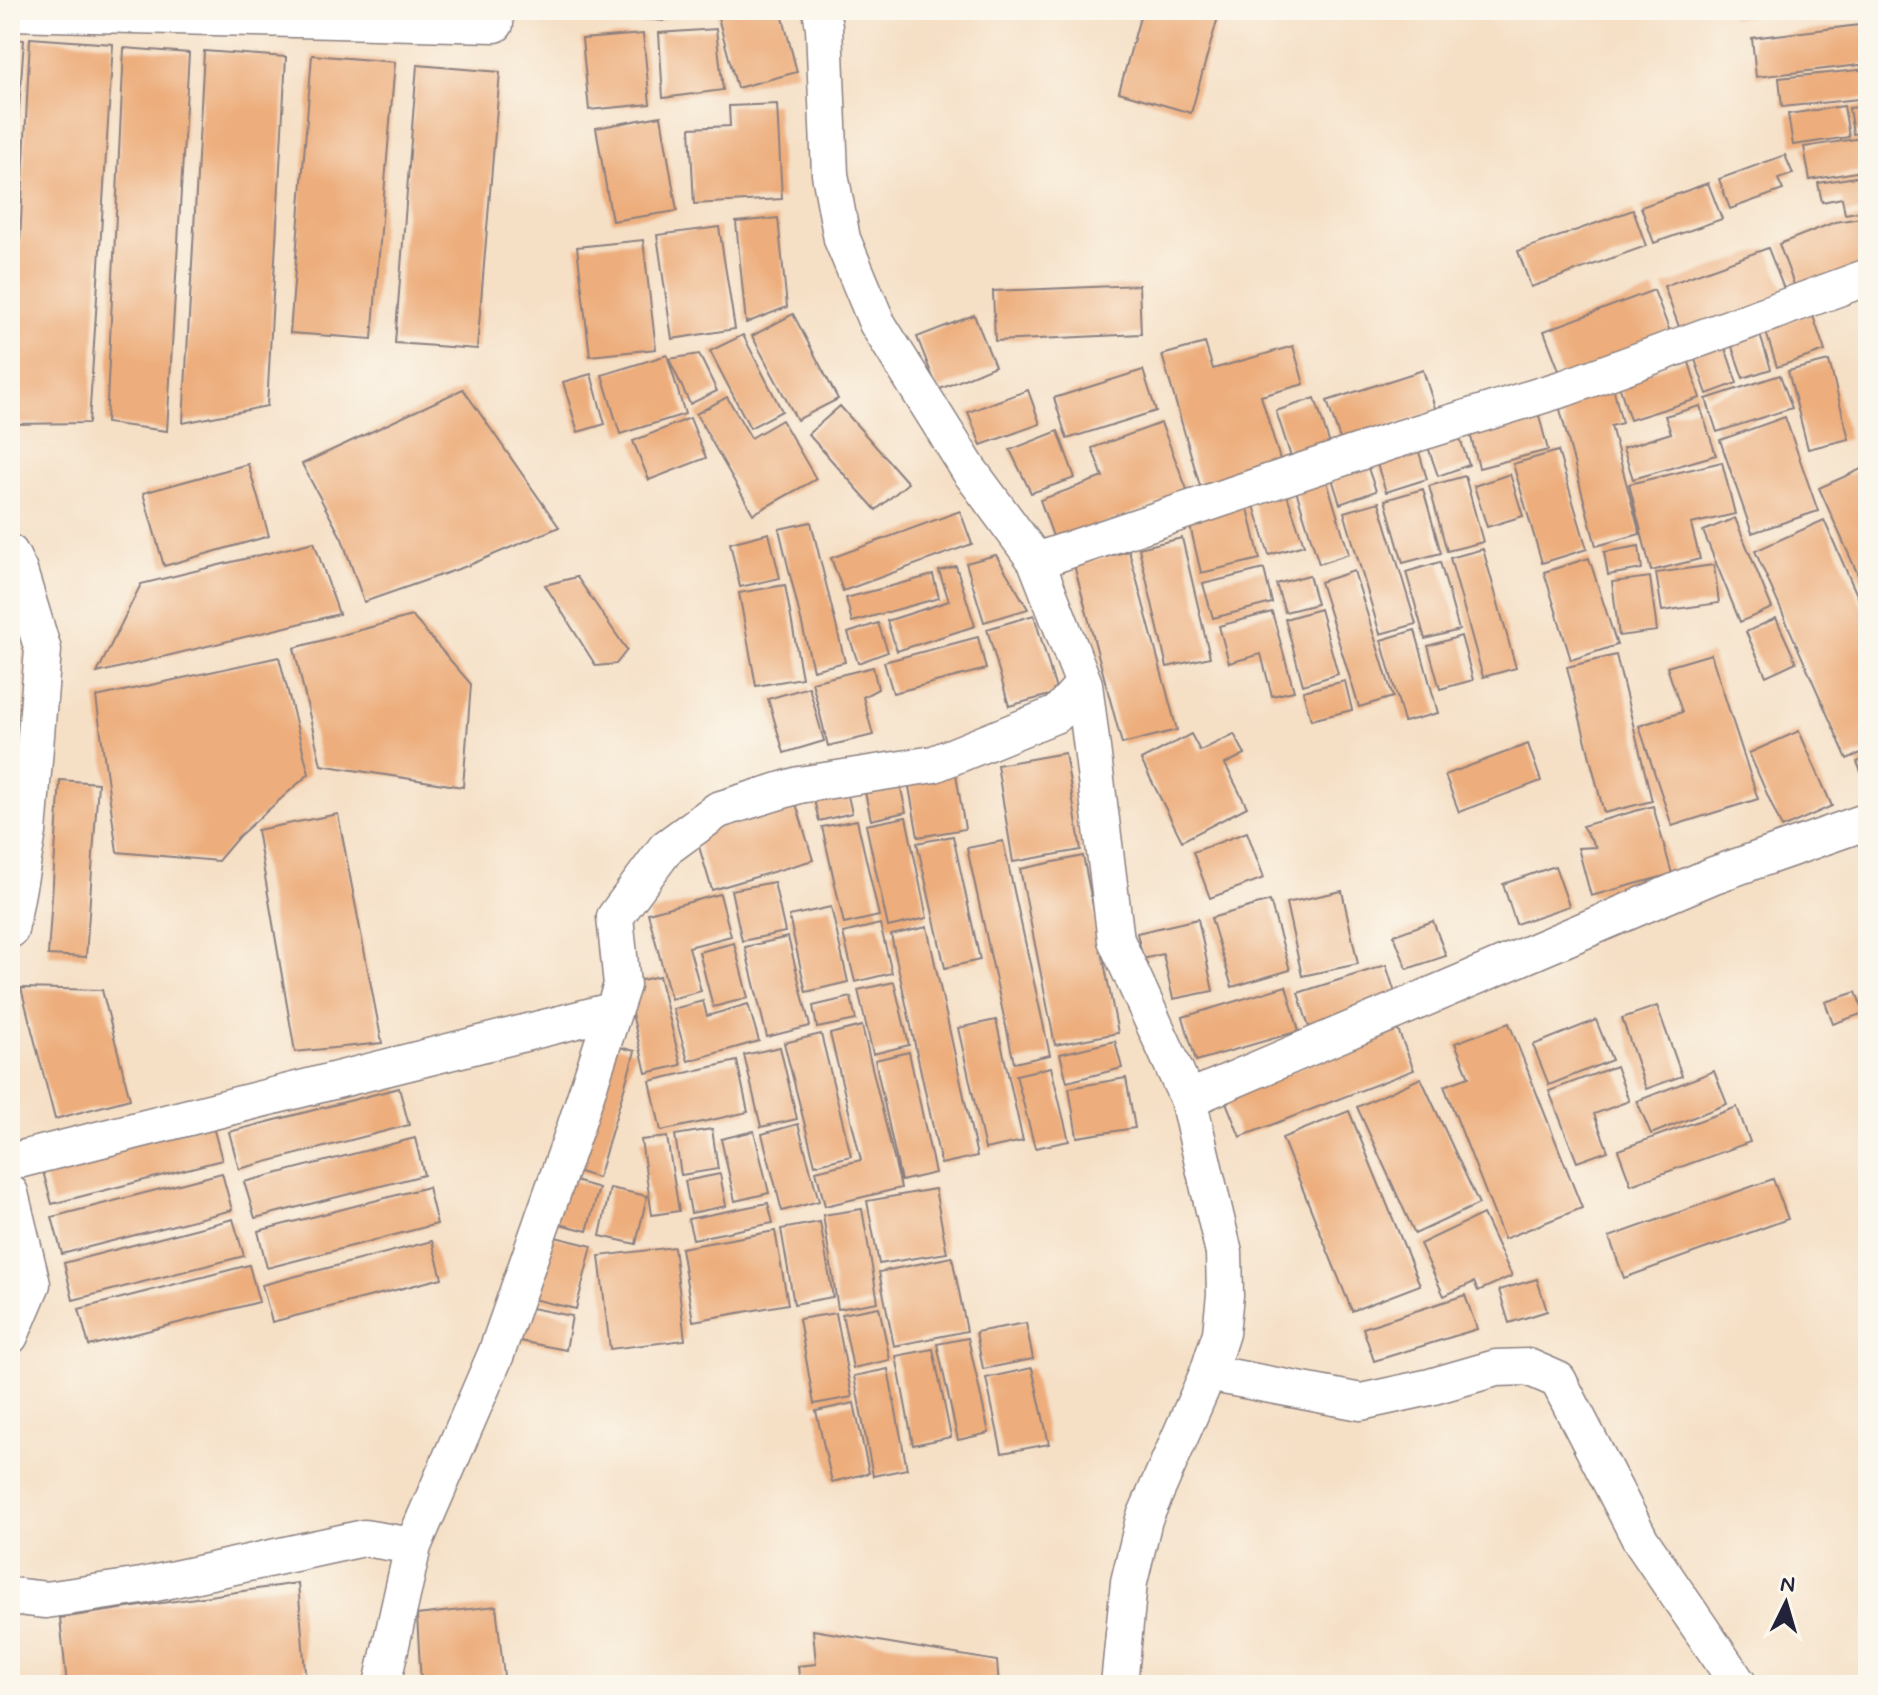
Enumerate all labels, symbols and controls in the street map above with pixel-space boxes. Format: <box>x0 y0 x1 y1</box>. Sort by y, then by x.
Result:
north arrow <box>1746 1563 1826 1643</box>
text: N <box>1779 1570 1796 1600</box>

